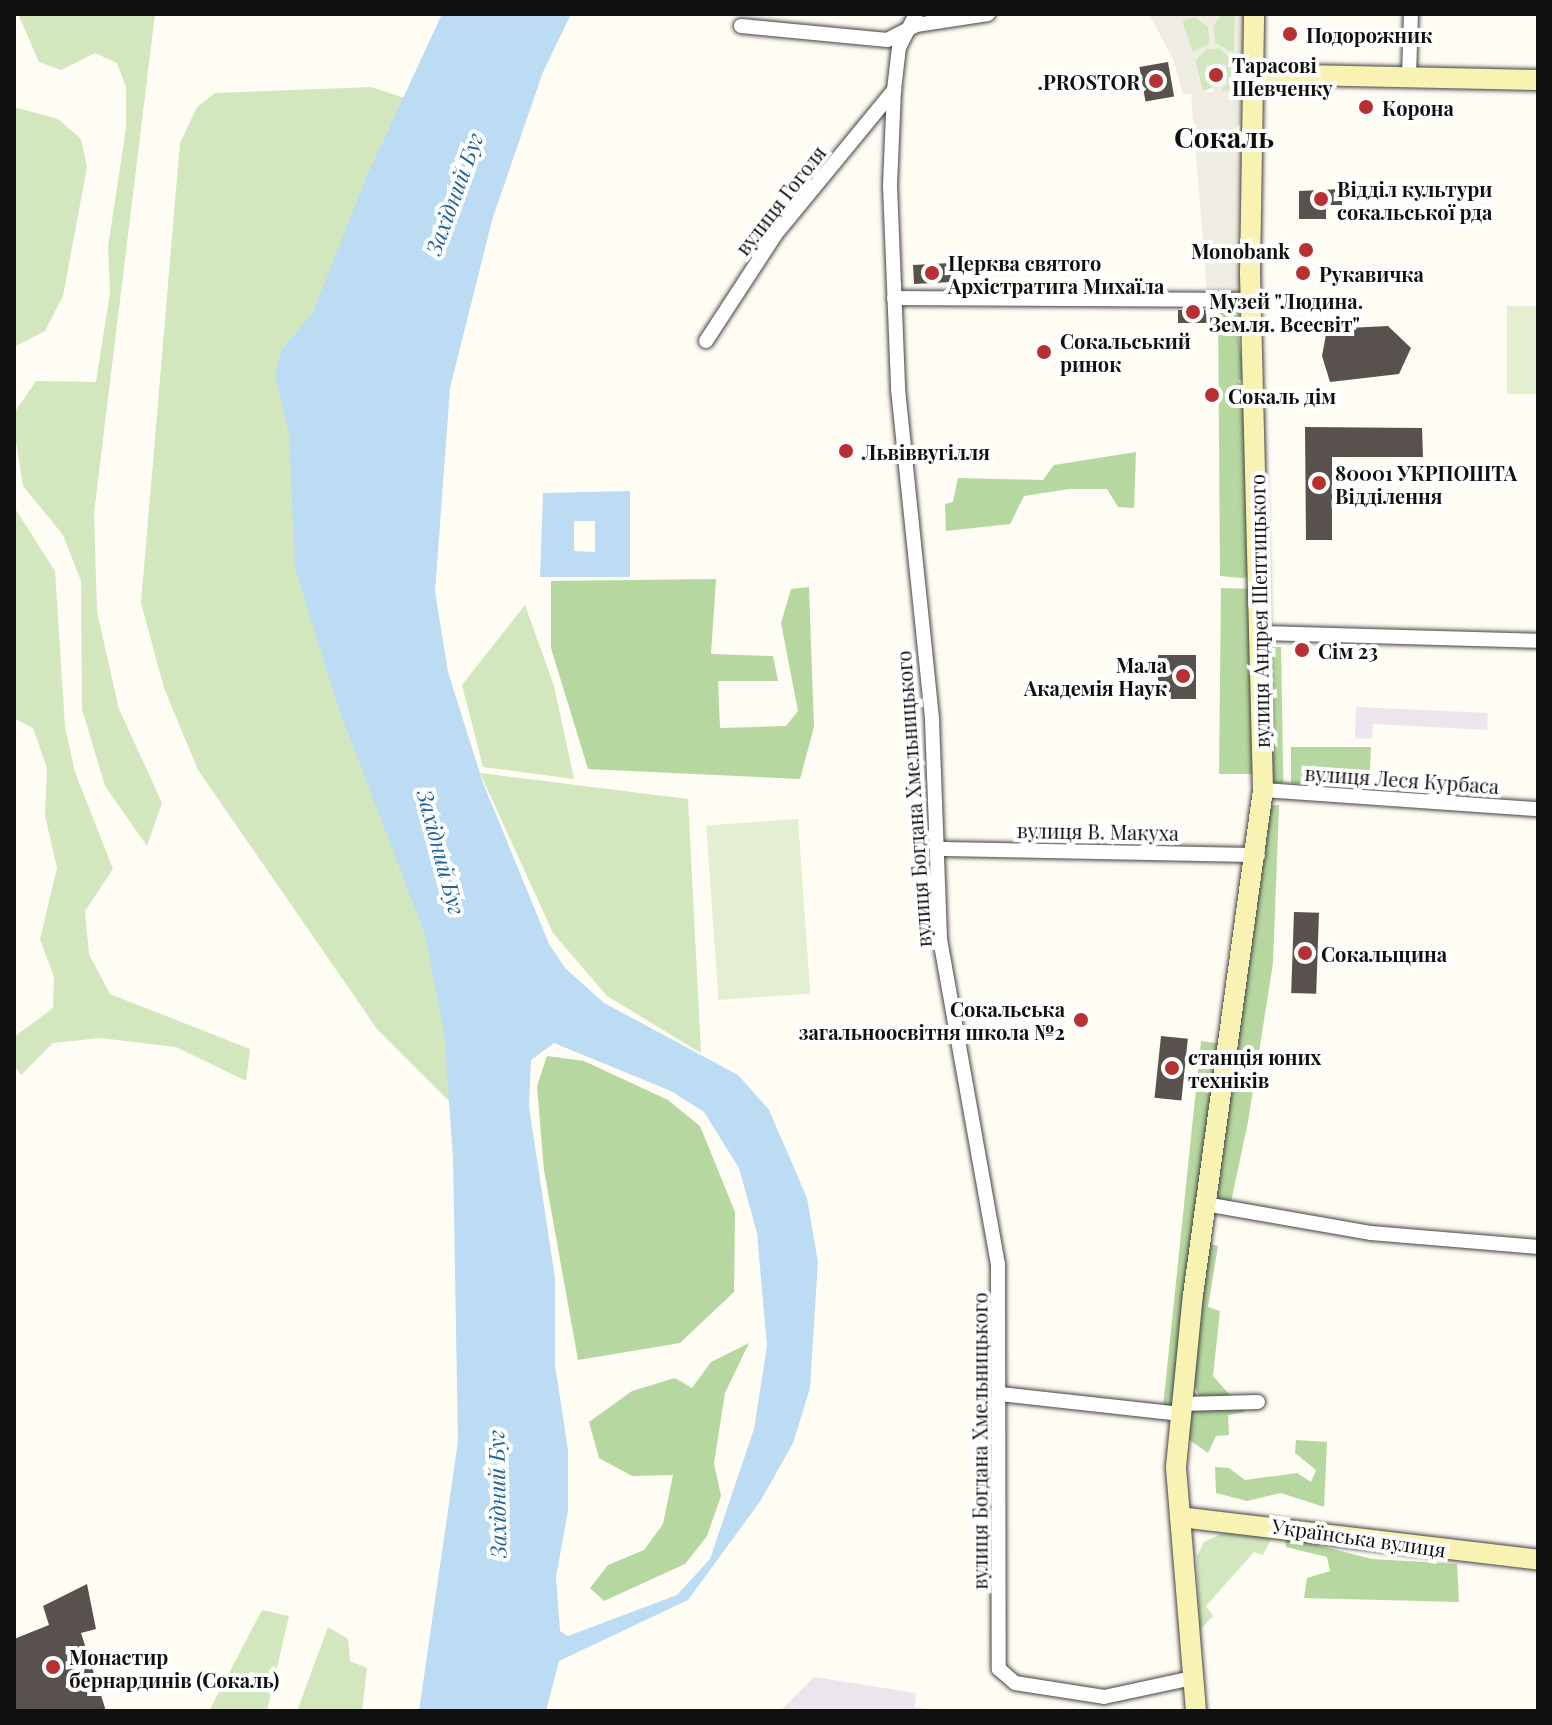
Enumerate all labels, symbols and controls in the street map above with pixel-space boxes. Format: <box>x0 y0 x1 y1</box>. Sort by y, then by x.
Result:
place label: Подорожник <box>1306 22 1432 46</box>
marker: Подорожник <box>1281 25 1299 43</box>
place label: Тарасові Шевченку <box>1232 52 1333 99</box>
marker: Тарасові Шевченку <box>1207 66 1225 84</box>
place label: .PROSTOR <box>1038 69 1140 93</box>
marker: .PROSTOR <box>1147 72 1165 90</box>
place label: Корона <box>1382 95 1454 119</box>
marker: Корона <box>1357 98 1375 116</box>
district label: Сокаль <box>1174 120 1274 154</box>
water label: Західний Буг <box>420 129 488 259</box>
street label: вулиця Гоголя <box>730 141 830 259</box>
place label: Відділ культури сокальської рда <box>1337 176 1492 223</box>
marker: Відділ культури сокальської рда <box>1312 190 1330 208</box>
place label: Monobank <box>1191 238 1290 262</box>
marker: Monobank <box>1297 241 1315 259</box>
place label: Церква святого Архістратига Михаїла <box>948 250 1164 297</box>
place label: Рукавичка <box>1319 261 1424 285</box>
marker: Церква святого Архістратига Михаїла <box>923 264 941 282</box>
marker: Рукавичка <box>1294 264 1312 282</box>
place label: Музей "Людина. Земля. Всесвіт" <box>1209 288 1363 335</box>
marker: Музей "Людина. Земля. Всесвіт" <box>1184 303 1202 321</box>
place label: Сокальський ринок <box>1060 328 1191 375</box>
marker: Сокальський ринок <box>1035 343 1053 361</box>
place label: Сокаль дім <box>1228 383 1336 407</box>
marker: Сокаль дім <box>1203 386 1221 404</box>
place label: Львіввугілля <box>862 439 990 463</box>
marker: Львіввугілля <box>837 442 855 460</box>
place label: 80001 УКРПОШТА Відділення <box>1335 460 1517 507</box>
street label: вулиця Андрея Шептицького <box>1245 474 1273 748</box>
marker: 80001 УКРПОШТА Відділення <box>1310 474 1328 492</box>
place label: Сім 23 <box>1318 638 1378 662</box>
marker: Сім 23 <box>1293 641 1311 659</box>
street label: вулиця Богдана Хмельницького <box>891 650 935 948</box>
place label: Мала Академія Наук <box>1024 652 1167 699</box>
marker: Мала Академія Наук <box>1174 667 1192 685</box>
street label: вулиця Леся Курбаса <box>1304 760 1500 798</box>
water label: Західний Буг <box>412 787 470 917</box>
street label: вулиця В. Макуха <box>1017 818 1179 844</box>
place label: Сокальщина <box>1321 941 1447 965</box>
marker: Сокальщина <box>1296 944 1314 962</box>
place label: Сокальська загальноосвітня школа №2 <box>799 996 1065 1043</box>
marker: Сокальська загальноосвітня школа №2 <box>1072 1011 1090 1029</box>
place label: станція юних техніків <box>1188 1044 1321 1091</box>
marker: станція юних техніків <box>1163 1059 1181 1077</box>
street label: вулиця Богдана Хмельницького <box>967 1292 991 1590</box>
water label: Західний Буг <box>483 1430 511 1558</box>
street label: Українська вулиця <box>1270 1513 1448 1561</box>
place label: Монастир бернардинів (Сокаль) <box>69 1644 279 1691</box>
marker: Монастир бернардинів (Сокаль) <box>44 1658 62 1676</box>

